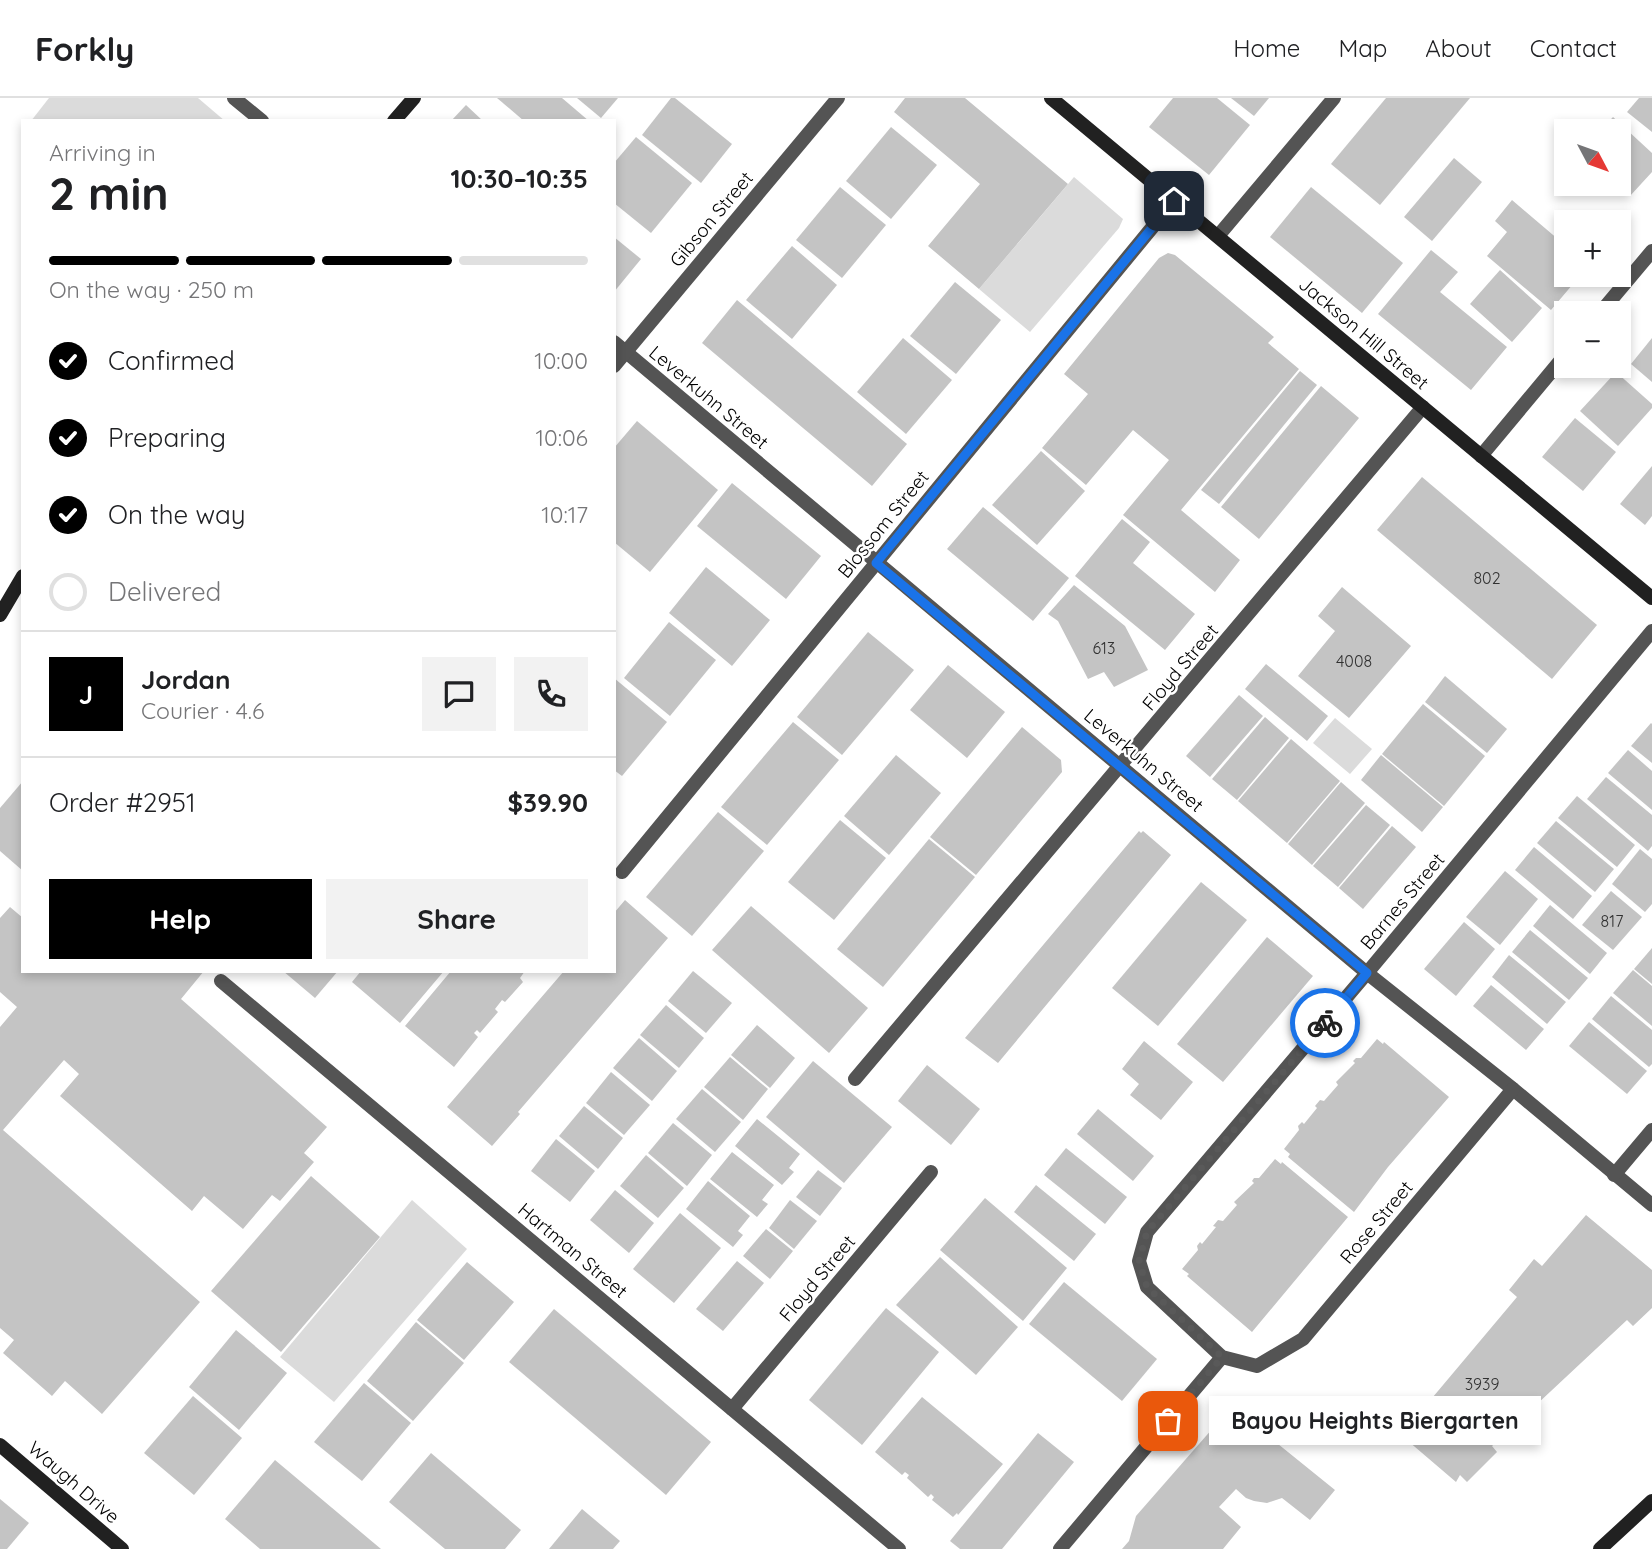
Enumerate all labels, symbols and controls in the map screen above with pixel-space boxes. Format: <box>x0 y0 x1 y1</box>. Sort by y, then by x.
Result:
text: Forkly <box>35 28 134 69</box>
text: Home <box>1233 33 1300 63</box>
text: Map <box>1338 33 1387 63</box>
text: About <box>1425 33 1492 63</box>
text: Contact <box>1530 33 1617 63</box>
north arrow <box>1554 119 1631 196</box>
map controls <box>1554 119 1631 378</box>
text: Arriving in <box>49 138 156 167</box>
text: 10:30–10:35 <box>450 162 588 195</box>
text: 2 min <box>49 164 169 222</box>
street label: Gibson Street <box>664 166 758 272</box>
pin <box>1144 171 1204 231</box>
icon: home <box>1155 182 1193 220</box>
button: + <box>1554 210 1631 287</box>
street label: Jackson Hill Street <box>1294 272 1434 394</box>
text: On the way · 250 m <box>49 275 254 304</box>
button: − <box>1554 301 1631 378</box>
street label: Leverkuhn Street <box>644 340 774 454</box>
icon: check <box>49 342 87 380</box>
text: Confirmed <box>108 344 235 377</box>
text: 10:00 <box>534 346 588 375</box>
icon: check <box>49 419 87 457</box>
text: Preparing <box>108 421 226 454</box>
text: 10:06 <box>535 423 588 452</box>
street label: Blossom Street <box>832 465 934 583</box>
icon: check <box>49 496 87 534</box>
text: On the way <box>108 498 246 531</box>
text: 10:17 <box>541 500 588 529</box>
house number: 802 <box>1473 568 1501 588</box>
text: Delivered <box>108 575 221 608</box>
street label: Floyd Street <box>1137 619 1223 715</box>
house number: 613 <box>1093 638 1115 658</box>
house number: 4008 <box>1336 651 1372 671</box>
button: chat <box>422 657 496 731</box>
button: phone <box>514 657 588 731</box>
text: Jordan <box>141 663 230 696</box>
text: J <box>79 678 93 711</box>
text: Courier · 4.6 <box>141 696 264 725</box>
street label: Leverkuhn Street <box>1079 703 1209 817</box>
text: Order #2951 <box>49 786 196 819</box>
text: $39.90 <box>508 786 588 819</box>
street label: Barnes Street <box>1355 848 1449 954</box>
button: Help <box>49 879 312 959</box>
button: Share <box>326 879 588 959</box>
house number: 817 <box>1601 911 1623 931</box>
courier <box>1290 988 1360 1058</box>
icon: bike <box>1306 1004 1344 1042</box>
street label: Rose Street <box>1334 1176 1418 1268</box>
street label: Hartman Street <box>513 1197 633 1303</box>
street label: Floyd Street <box>774 1230 860 1326</box>
house number: 3939 <box>1465 1374 1499 1394</box>
pin <box>1138 1391 1198 1451</box>
callout: Bayou Heights Biergarten <box>1210 1396 1542 1446</box>
icon: bag <box>1149 1402 1187 1440</box>
text: Bayou Heights Biergarten <box>1231 1406 1519 1435</box>
street label: Waugh Drive <box>23 1436 125 1528</box>

